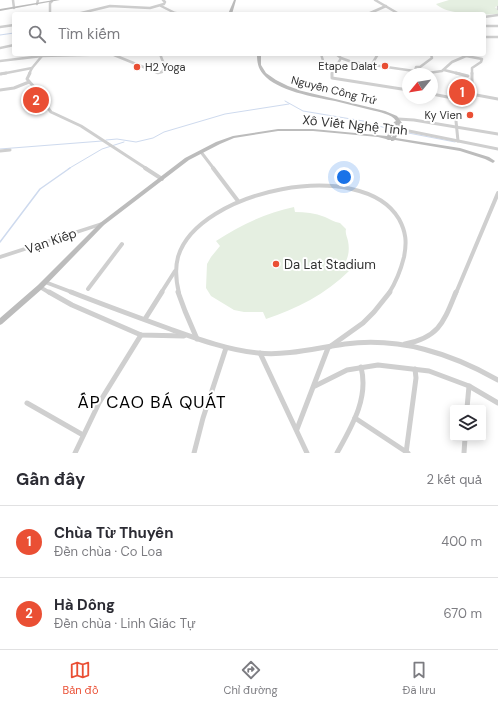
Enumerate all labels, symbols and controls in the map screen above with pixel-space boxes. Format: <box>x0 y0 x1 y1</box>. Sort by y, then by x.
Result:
search box <box>12 12 486 56</box>
icon: search <box>26 23 48 45</box>
text: Tìm kiếm <box>58 24 120 44</box>
place label: Etape Dalat <box>318 59 377 73</box>
place label: H2 Yoga <box>145 60 186 74</box>
marker: Etape Dalat <box>380 61 390 71</box>
marker: H2 Yoga <box>132 62 142 72</box>
north arrow <box>402 68 438 104</box>
street label: Nguyễn Công Trứ <box>290 73 379 108</box>
pin: 1 <box>449 77 475 107</box>
pin: 2 <box>23 85 49 115</box>
place label: Ky Vien <box>425 108 462 122</box>
marker: Ky Vien <box>465 110 475 120</box>
street label: Xô Viết Nghệ Tĩnh <box>302 111 408 139</box>
your location <box>334 167 354 187</box>
street label: Vạn Kiếp <box>23 224 79 258</box>
place label: Da Lat Stadium <box>284 256 376 273</box>
marker: Da Lat Stadium <box>271 259 281 269</box>
district label: ẤP CAO BÁ QUÁT <box>78 391 226 413</box>
map controls <box>450 405 486 441</box>
button: layers <box>450 405 486 441</box>
text: Gần đây <box>16 468 85 490</box>
text: 2 kết quả <box>426 471 482 488</box>
text: Chùa Từ Thuyên <box>54 523 173 543</box>
text: 1 <box>27 533 31 550</box>
text: 400 m <box>441 533 482 550</box>
text: Đền chùa · Co Loa <box>54 543 162 560</box>
text: Hà Dông <box>54 595 115 615</box>
text: 2 <box>25 605 33 622</box>
text: 670 m <box>443 605 482 622</box>
text: Đền chùa · Linh Giác Tự <box>54 615 196 632</box>
tab: Bản đồ <box>63 659 98 697</box>
tab: Chỉ đường <box>224 659 278 697</box>
tab: Đã lưu <box>403 659 435 697</box>

